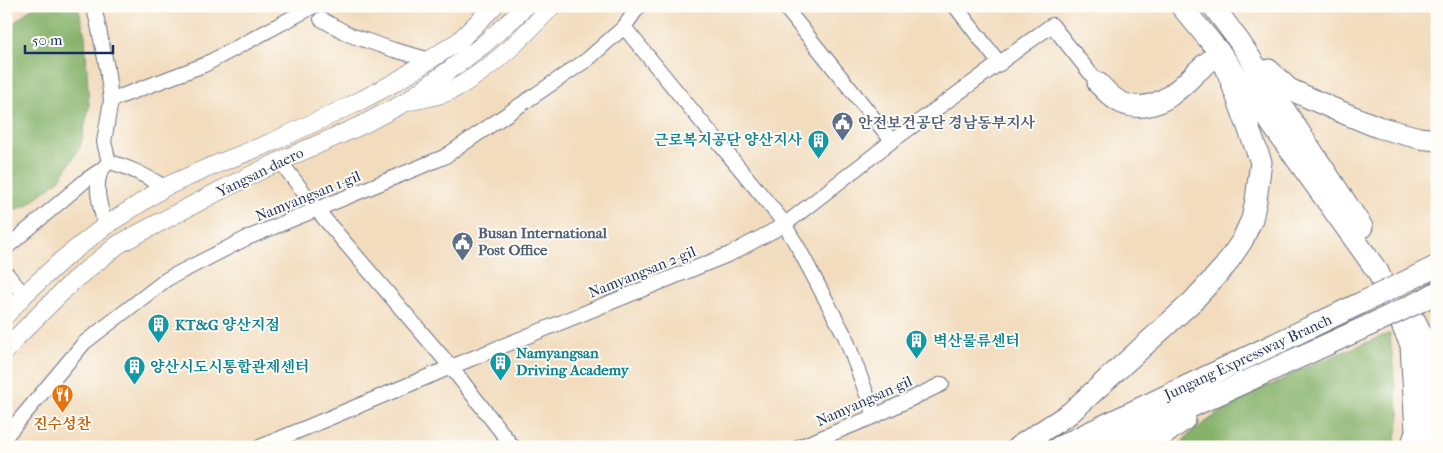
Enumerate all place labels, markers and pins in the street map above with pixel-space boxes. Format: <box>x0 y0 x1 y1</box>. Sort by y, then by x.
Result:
public building icon: 안전보건공단 경남동부지사 <box>830 111 854 142</box>
place label: 안전보건공단 경남동부지사 <box>858 114 1036 132</box>
building icon: 근로복지공단 양산지사 <box>806 128 830 159</box>
place label: 근로복지공단 양산지사 <box>654 131 803 149</box>
place label: Busan International Post Office <box>478 224 608 259</box>
public building icon: Busan International Post Office <box>450 230 474 261</box>
building icon: KT&G 양산지점 <box>147 313 171 344</box>
place label: KT&G 양산지점 <box>175 316 280 334</box>
building icon: 벽산물류센터 <box>905 329 929 360</box>
place label: 벽산물류센터 <box>933 332 1020 350</box>
place label: Namyangsan Driving Academy <box>516 344 630 379</box>
building icon: Namyangsan Driving Academy <box>488 350 512 381</box>
building icon: 양산시도시통합관제센터 <box>122 355 146 386</box>
place label: 양산시도시통합관제센터 <box>150 358 309 376</box>
restaurant icon: 진수성찬 <box>50 383 74 414</box>
place label: 진수성찬 <box>33 415 91 433</box>

